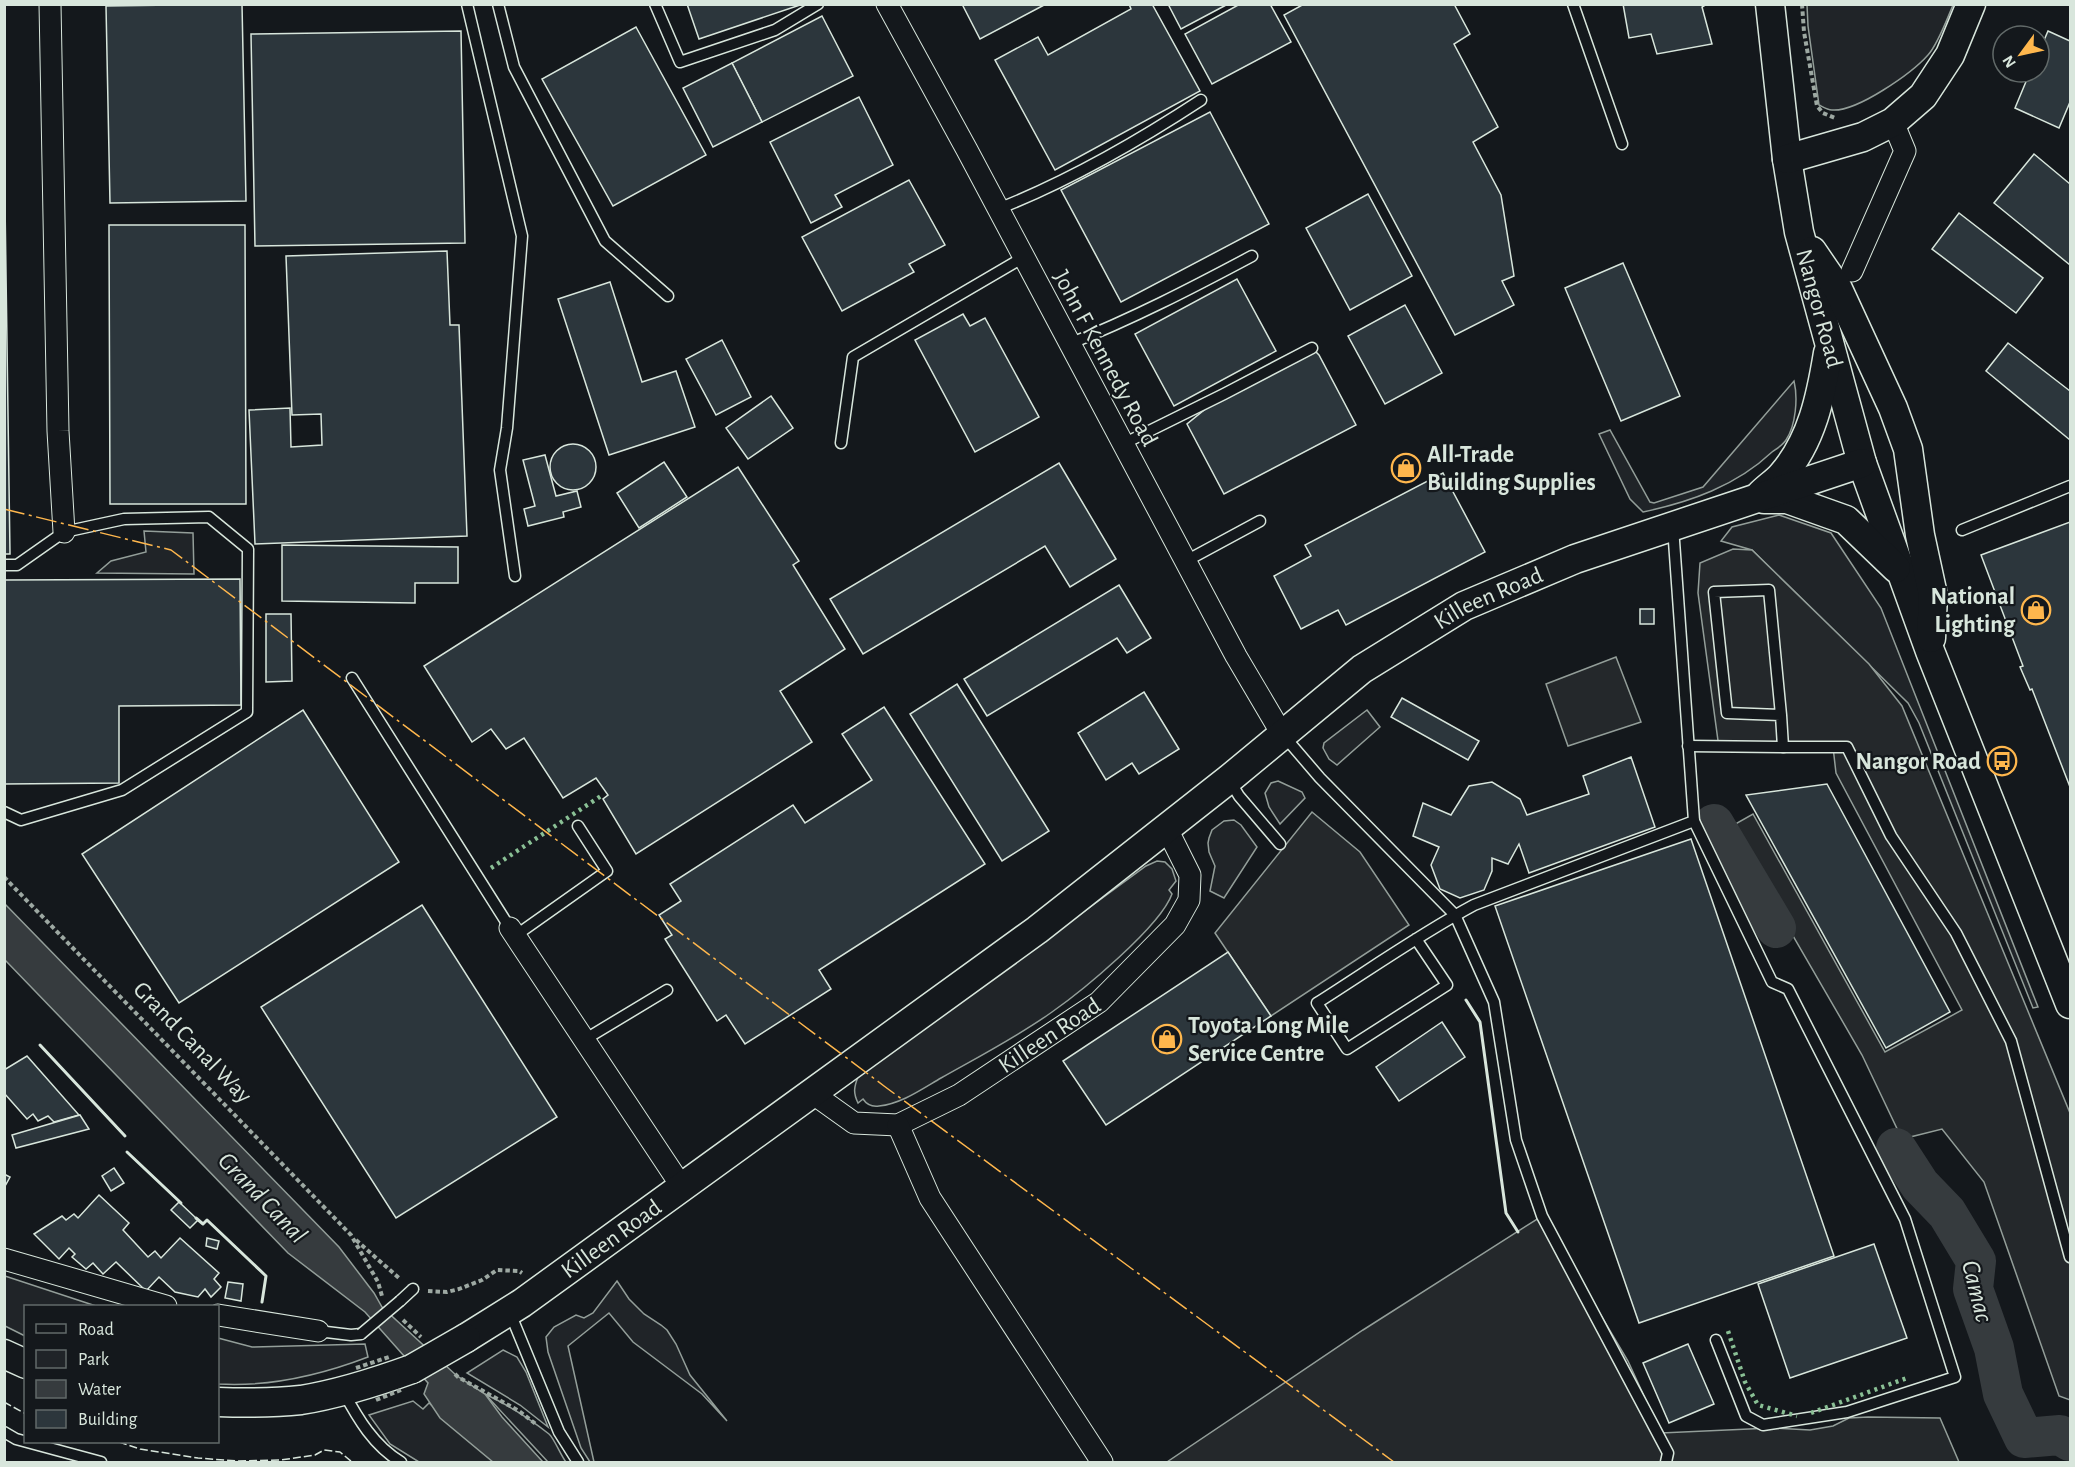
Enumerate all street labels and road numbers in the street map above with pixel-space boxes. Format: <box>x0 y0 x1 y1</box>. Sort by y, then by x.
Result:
street label: Nangor Road <box>1791 247 1846 371</box>
street label: John F Kennedy Road <box>1049 267 1162 450</box>
street label: Killeen Road <box>1430 563 1546 635</box>
street label: Grand Canal Way <box>128 977 256 1108</box>
street label: Killeen Road <box>994 993 1105 1078</box>
street label: Killeen Road <box>557 1195 666 1283</box>

